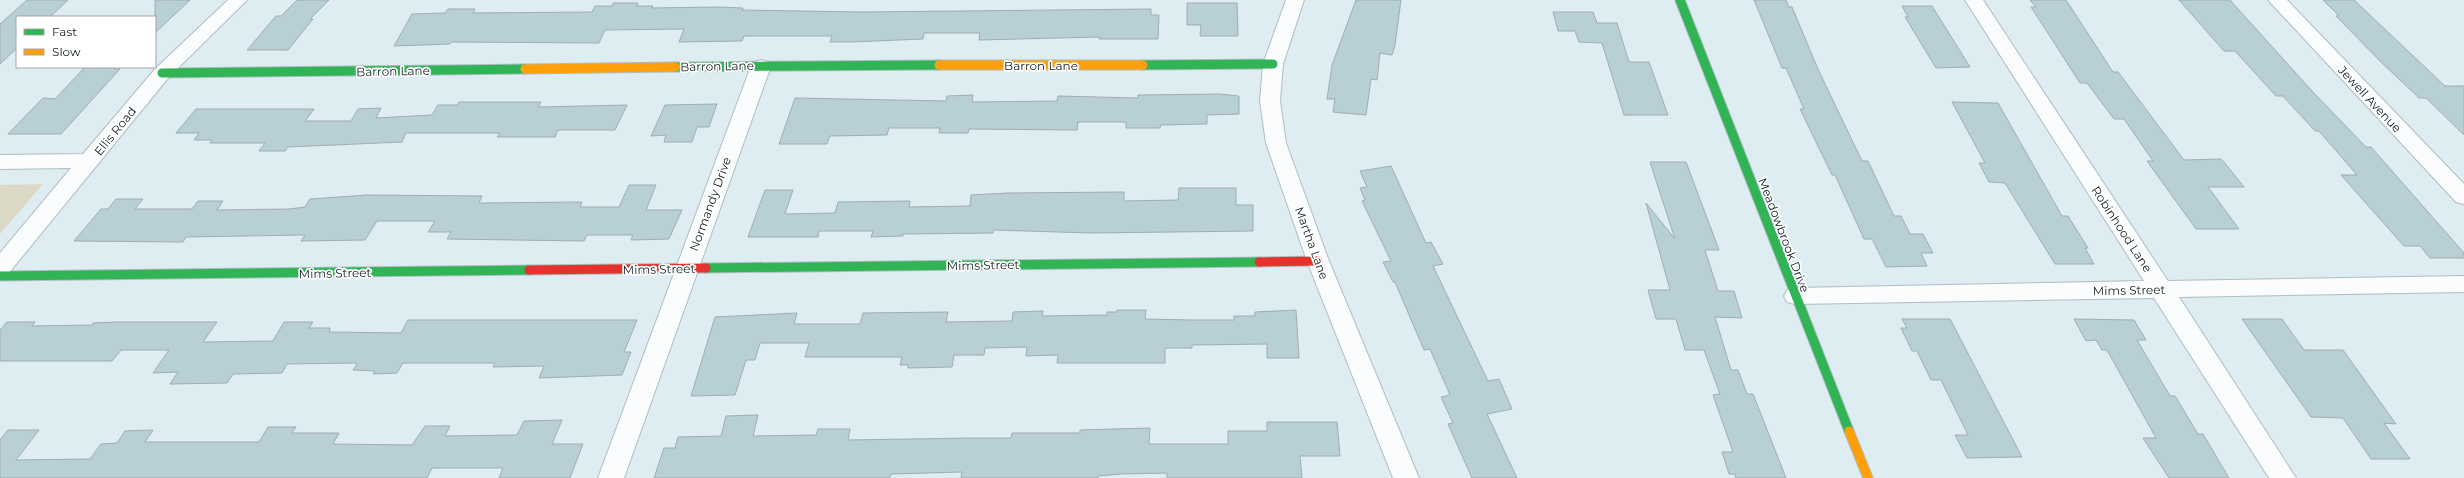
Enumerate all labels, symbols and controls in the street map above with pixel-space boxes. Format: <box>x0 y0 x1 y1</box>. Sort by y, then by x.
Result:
legend <box>16 16 156 68</box>
text: Fast <box>52 24 77 39</box>
text: Slow <box>52 44 81 59</box>
street label: Barron Lane <box>680 58 754 74</box>
street label: Barron Lane <box>1004 58 1078 73</box>
street label: Jewell Avenue <box>2335 62 2405 135</box>
street label: Barron Lane <box>356 63 430 79</box>
street label: Ellis Road <box>91 104 139 158</box>
street label: Normandy Drive <box>686 155 734 253</box>
street label: Meadowbrook Drive <box>1755 176 1813 294</box>
street label: Robinhood Lane <box>2089 183 2155 275</box>
street label: Martha Lane <box>1292 205 1332 281</box>
street label: Mims Street <box>947 257 1020 273</box>
street label: Mims Street <box>623 261 696 277</box>
street label: Mims Street <box>299 265 372 281</box>
street label: Mims Street <box>2093 282 2166 298</box>

